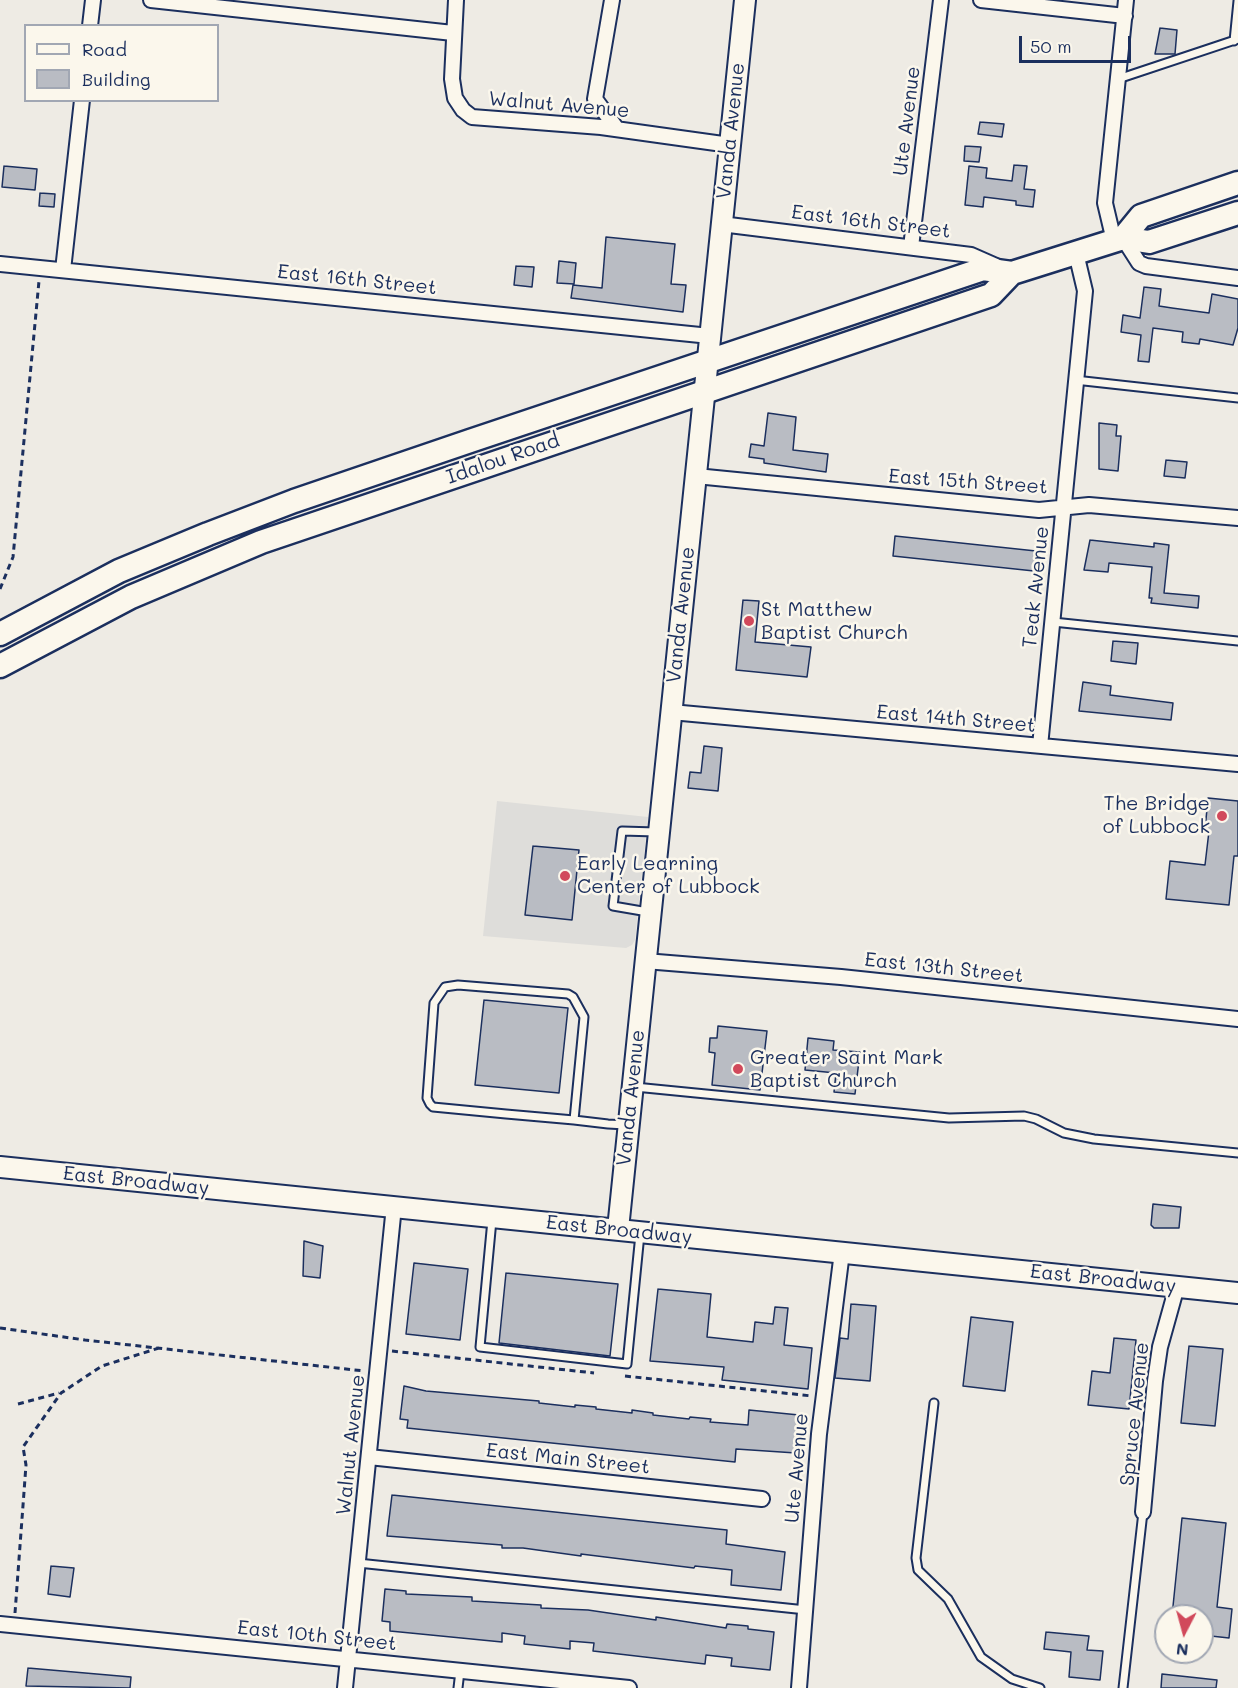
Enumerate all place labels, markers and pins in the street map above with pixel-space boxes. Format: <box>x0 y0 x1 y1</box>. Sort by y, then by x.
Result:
place label: St Matthew Baptist Church <box>761 598 908 645</box>
marker: St Matthew Baptist Church <box>742 614 756 628</box>
place label: The Bridge of Lubbock <box>1103 792 1210 839</box>
marker: The Bridge of Lubbock <box>1215 809 1229 823</box>
place label: Early Learning Center of Lubbock <box>577 852 760 899</box>
marker: Early Learning Center of Lubbock <box>558 869 572 883</box>
place label: Greater Saint Mark Baptist Church <box>750 1046 942 1093</box>
marker: Greater Saint Mark Baptist Church <box>731 1062 745 1076</box>

